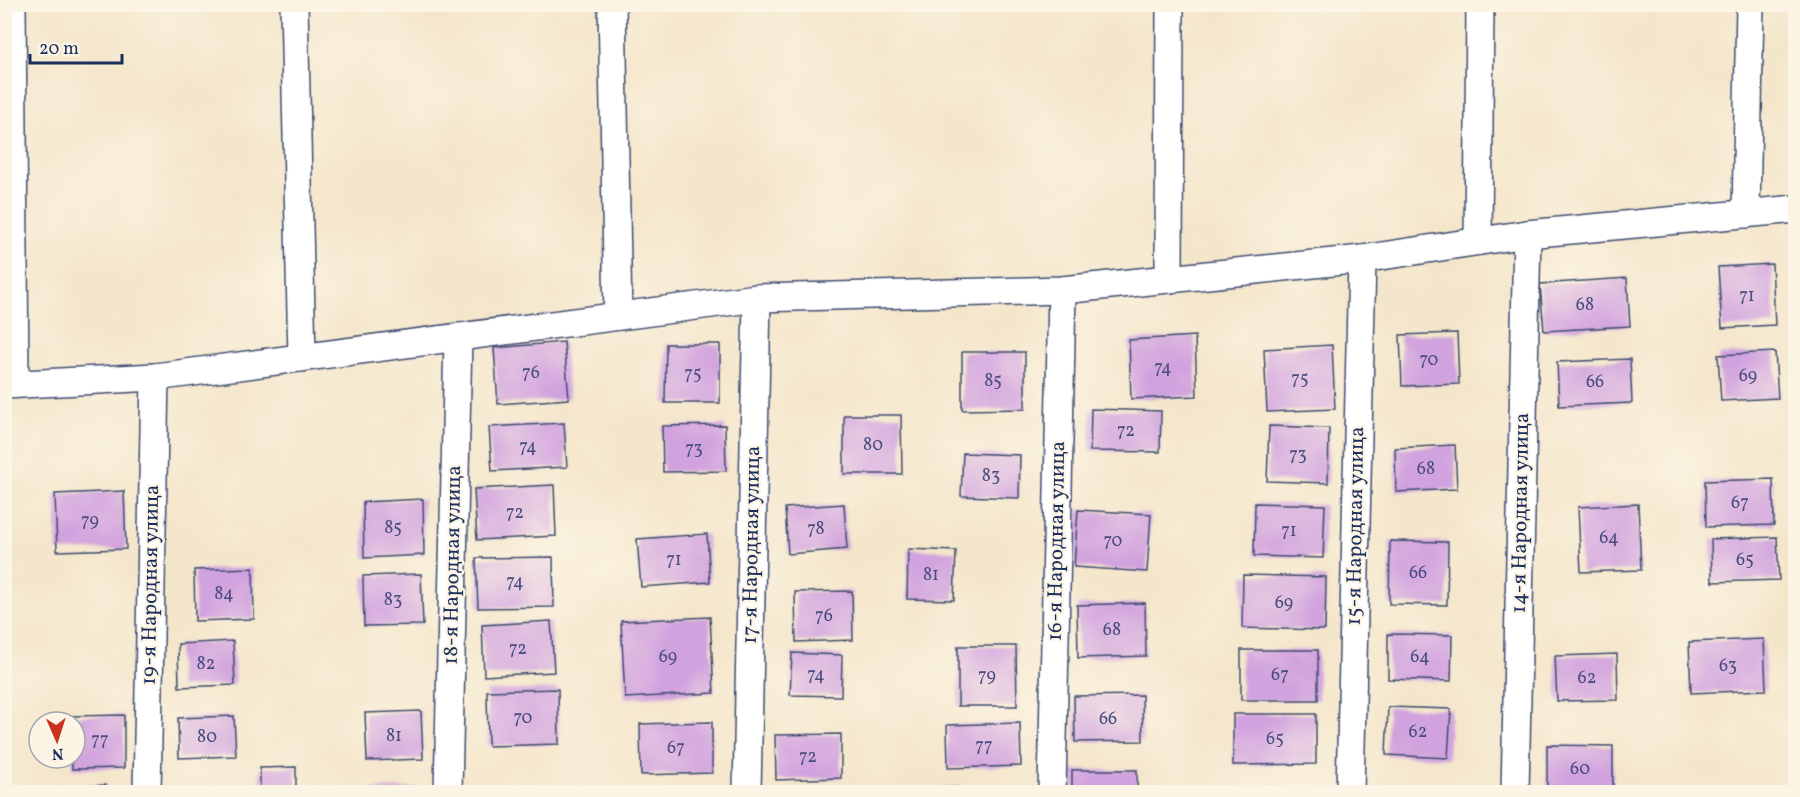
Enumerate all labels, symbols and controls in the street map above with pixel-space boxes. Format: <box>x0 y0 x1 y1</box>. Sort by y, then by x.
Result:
scale bar <box>30 27 122 65</box>
text: 20 m <box>39 37 79 62</box>
house number: 71 <box>1739 284 1755 309</box>
house number: 68 <box>1576 293 1594 318</box>
house number: 70 <box>1420 348 1439 373</box>
house number: 74 <box>1154 356 1172 381</box>
house number: 76 <box>522 361 540 386</box>
house number: 75 <box>684 362 702 387</box>
house number: 69 <box>1739 364 1757 389</box>
house number: 75 <box>1291 367 1309 392</box>
house number: 85 <box>984 369 1002 394</box>
house number: 66 <box>1586 370 1604 395</box>
street label: 14-я Народная улица <box>1505 412 1537 614</box>
house number: 72 <box>1117 419 1135 444</box>
street label: 15-я Народная улица <box>1340 426 1372 626</box>
house number: 80 <box>863 433 883 458</box>
house number: 74 <box>519 435 537 460</box>
house number: 73 <box>685 437 703 462</box>
street label: 16-я Народная улица <box>1041 441 1073 641</box>
house number: 73 <box>1289 443 1307 468</box>
street label: 17-я Народная улица <box>736 446 768 644</box>
house number: 68 <box>1417 457 1435 482</box>
house number: 83 <box>982 464 1000 489</box>
street label: 18-я Народная улица <box>437 465 469 665</box>
street label: 19-я Народная улица <box>135 484 167 686</box>
house number: 67 <box>1731 491 1749 516</box>
house number: 72 <box>506 501 524 526</box>
house number: 79 <box>81 509 99 534</box>
house number: 85 <box>384 516 402 541</box>
house number: 78 <box>807 517 825 542</box>
house number: 71 <box>1281 519 1297 544</box>
house number: 64 <box>1599 526 1619 551</box>
house number: 70 <box>1104 529 1123 554</box>
house number: 71 <box>666 548 682 573</box>
house number: 65 <box>1736 548 1754 573</box>
house number: 66 <box>1409 561 1427 586</box>
house number: 81 <box>923 563 939 588</box>
house number: 74 <box>506 570 524 595</box>
house number: 84 <box>214 582 234 607</box>
house number: 83 <box>384 588 402 613</box>
house number: 69 <box>1275 591 1293 616</box>
house number: 76 <box>815 604 833 629</box>
house number: 68 <box>1103 618 1121 643</box>
house number: 72 <box>509 637 527 662</box>
house number: 69 <box>659 645 677 670</box>
house number: 64 <box>1410 645 1430 670</box>
house number: 82 <box>197 652 215 677</box>
house number: 63 <box>1719 654 1737 679</box>
house number: 74 <box>807 663 825 688</box>
house number: 67 <box>1271 663 1289 688</box>
house number: 79 <box>978 664 996 689</box>
house number: 62 <box>1578 666 1596 691</box>
house number: 70 <box>514 706 533 731</box>
house number: 66 <box>1099 707 1117 732</box>
north arrow <box>27 710 87 770</box>
house number: 62 <box>1409 720 1427 745</box>
house number: 81 <box>386 724 402 749</box>
house number: 80 <box>197 725 217 750</box>
house number: 65 <box>1266 727 1284 752</box>
house number: 77 <box>91 728 109 753</box>
house number: 77 <box>975 734 993 759</box>
house number: 67 <box>667 736 685 761</box>
text: N <box>51 742 64 764</box>
house number: 72 <box>799 745 817 770</box>
house number: 60 <box>1570 757 1590 782</box>

